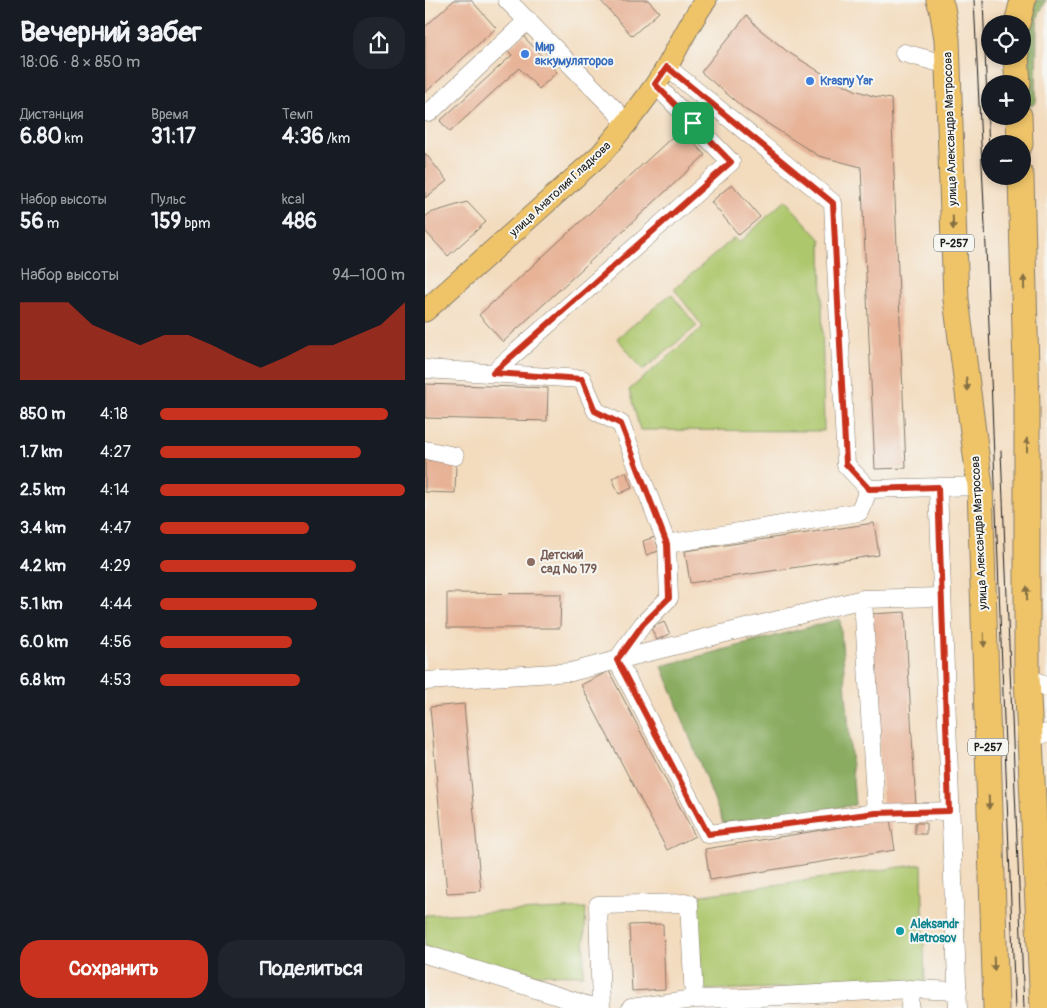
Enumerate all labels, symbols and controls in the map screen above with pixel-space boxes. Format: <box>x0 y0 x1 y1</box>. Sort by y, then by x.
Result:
text: Вечерний забег <box>20 15 202 50</box>
map controls <box>981 15 1031 185</box>
button: locate <box>981 15 1031 65</box>
button: share <box>353 17 405 69</box>
place label: Мир аккумуляторов <box>535 40 614 69</box>
marker: Мир аккумуляторов <box>519 48 531 60</box>
street label: улица Александра Матросова <box>940 51 961 207</box>
text: 18:06 · 8 × 850 m <box>20 52 140 72</box>
place label: Krasny Yar <box>820 74 874 89</box>
marker: Krasny Yar <box>804 75 816 87</box>
button: + <box>981 75 1031 125</box>
pin <box>672 102 714 144</box>
text: Дистанция <box>20 106 84 123</box>
text: Время <box>151 106 188 123</box>
text: Темп <box>282 106 313 123</box>
icon: arrive <box>679 109 707 137</box>
text: 6.80 <box>20 123 62 150</box>
text: 31:17 <box>151 123 196 150</box>
text: 4:36 <box>282 123 324 150</box>
text: km <box>62 130 83 147</box>
text: /km <box>324 130 350 147</box>
button: − <box>981 135 1031 185</box>
street label: улица Анатолия Гладкова <box>506 138 614 241</box>
text: Набор высоты <box>20 191 107 208</box>
text: Пульс <box>151 191 186 208</box>
text: kcal <box>282 191 305 208</box>
text: 56 <box>20 208 44 235</box>
text: 159 <box>151 208 181 235</box>
text: 486 <box>282 208 317 235</box>
text: m <box>44 215 59 232</box>
text: bpm <box>181 215 210 232</box>
one-way arrow <box>949 215 957 231</box>
road number: Р-257 <box>934 234 974 252</box>
text: Набор высоты <box>20 265 119 285</box>
text: 94–100 m <box>332 265 405 285</box>
one-way arrow <box>1020 275 1028 291</box>
one-way arrow <box>963 377 971 393</box>
text: 850 m <box>20 404 65 424</box>
text: 4:18 <box>100 404 128 424</box>
one-way arrow <box>1023 437 1031 453</box>
text: 1.7 km <box>20 442 63 462</box>
text: 4:27 <box>100 442 131 462</box>
street label: улица Александра Матросова <box>968 455 991 611</box>
text: 2.5 km <box>20 480 65 500</box>
text: 4:14 <box>100 480 129 500</box>
text: 3.4 km <box>20 518 66 538</box>
text: 4:47 <box>100 518 131 538</box>
place label: Детский сад № 179 <box>540 548 597 577</box>
text: 4.2 km <box>20 556 66 576</box>
text: 4:29 <box>100 556 131 576</box>
marker: Детский сад № 179 <box>525 556 537 568</box>
one-way arrow <box>1023 584 1031 600</box>
text: 5.1 km <box>20 594 63 614</box>
text: 4:44 <box>100 594 132 614</box>
text: 6.0 km <box>20 632 68 652</box>
text: 4:56 <box>100 632 132 652</box>
one-way arrow <box>981 632 989 648</box>
text: 6.8 km <box>20 670 65 690</box>
text: 4:53 <box>100 670 131 690</box>
road number: Р-257 <box>968 739 1008 756</box>
one-way arrow <box>986 794 994 810</box>
place label: Aleksandr Matrosov <box>910 917 960 946</box>
marker: Aleksandr Matrosov <box>894 925 906 937</box>
button: Сохранить <box>20 940 208 998</box>
button: Поделиться <box>218 940 405 998</box>
one-way arrow <box>991 957 999 973</box>

